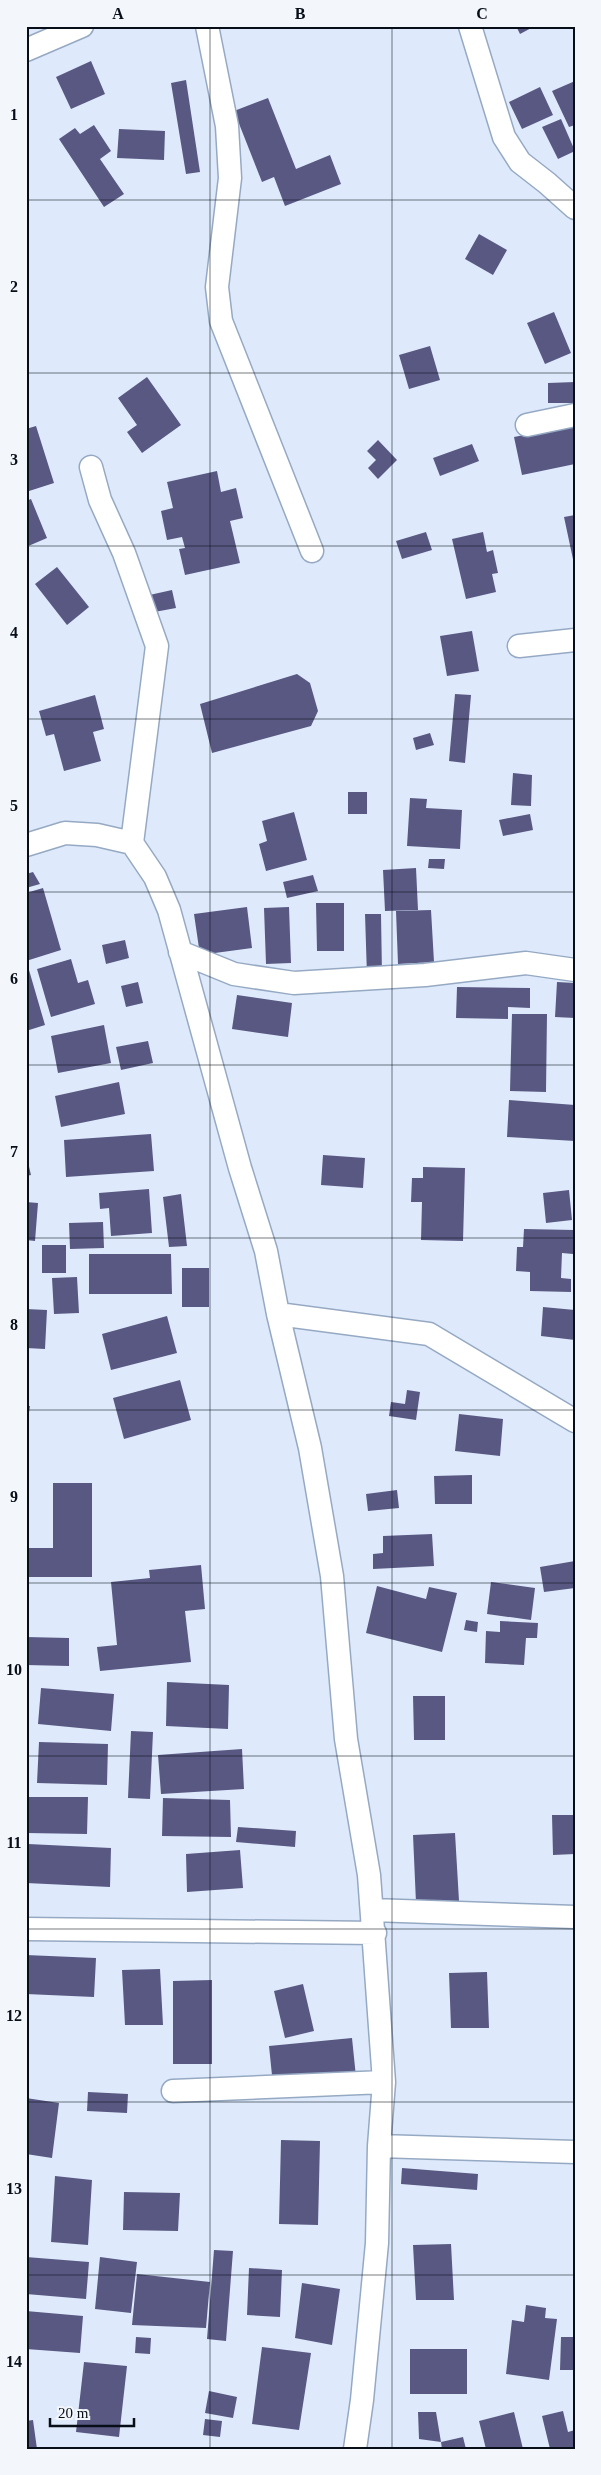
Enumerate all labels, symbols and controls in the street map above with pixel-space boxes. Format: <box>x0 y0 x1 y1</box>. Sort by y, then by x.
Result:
text: A <box>112 5 124 22</box>
text: B <box>295 5 306 22</box>
text: C <box>476 5 488 22</box>
text: 1 <box>10 106 18 123</box>
text: 2 <box>10 278 18 295</box>
text: 3 <box>10 451 18 468</box>
text: 4 <box>10 624 18 641</box>
text: 5 <box>10 797 18 814</box>
text: 6 <box>10 970 18 987</box>
text: 7 <box>10 1143 18 1160</box>
text: 8 <box>10 1316 18 1333</box>
text: 9 <box>10 1488 18 1505</box>
text: 10 <box>6 1661 22 1678</box>
text: 11 <box>6 1834 22 1851</box>
text: 12 <box>6 2007 22 2024</box>
text: 13 <box>6 2180 22 2197</box>
text: 14 <box>6 2353 22 2370</box>
scale bar <box>50 2395 134 2427</box>
text: 20 m <box>58 2405 89 2421</box>

